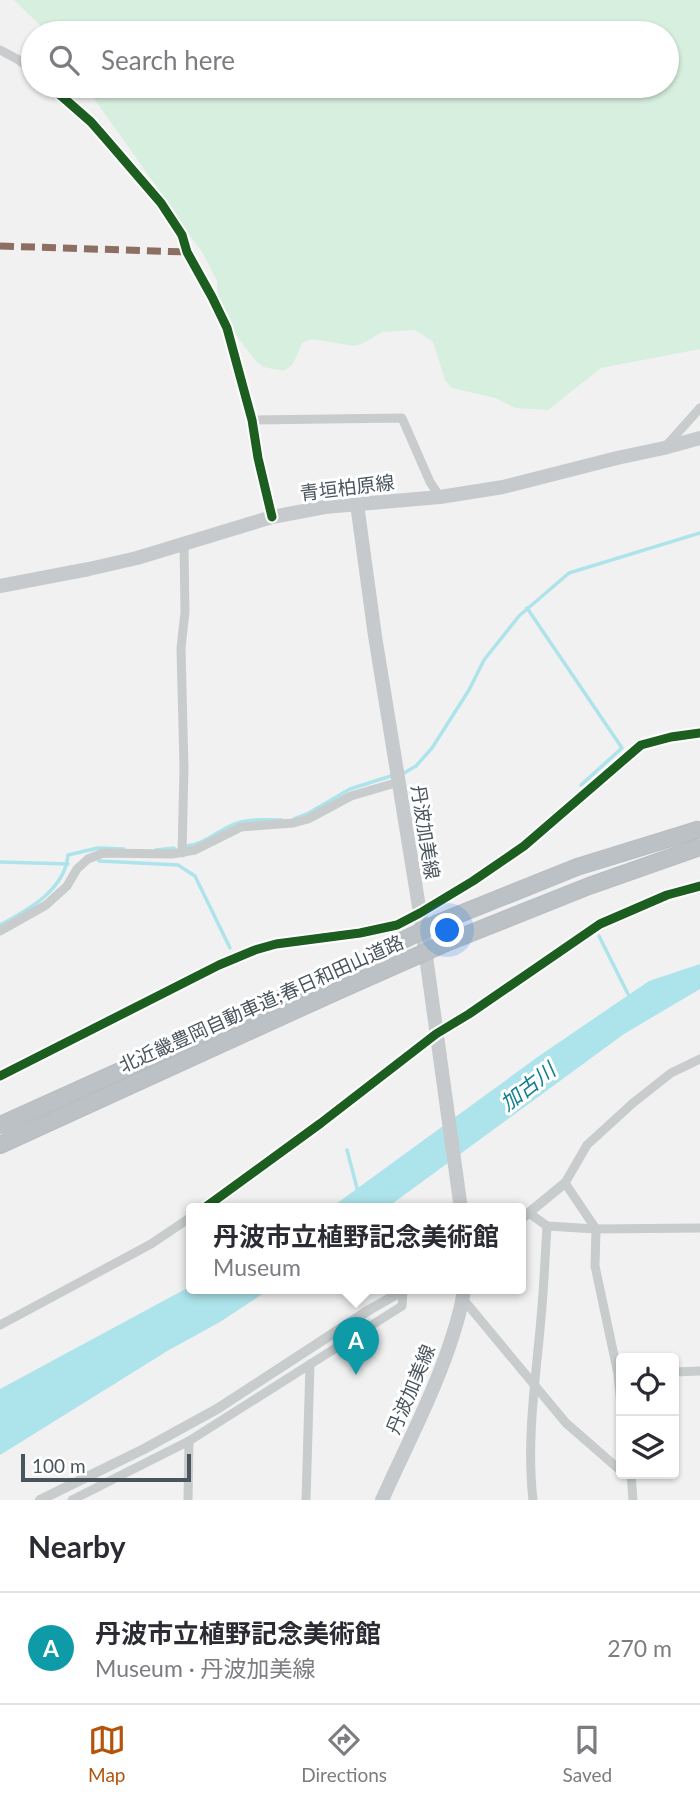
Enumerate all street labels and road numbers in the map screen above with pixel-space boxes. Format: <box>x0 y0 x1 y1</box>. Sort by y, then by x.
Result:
street label: 青垣柏原線 <box>298 470 396 504</box>
street label: 丹波加美線 <box>407 783 445 881</box>
street label: 北近畿豊岡自動車道;春日和田山道路 <box>115 930 407 1076</box>
street label: 丹波加美線 <box>381 1341 439 1437</box>

